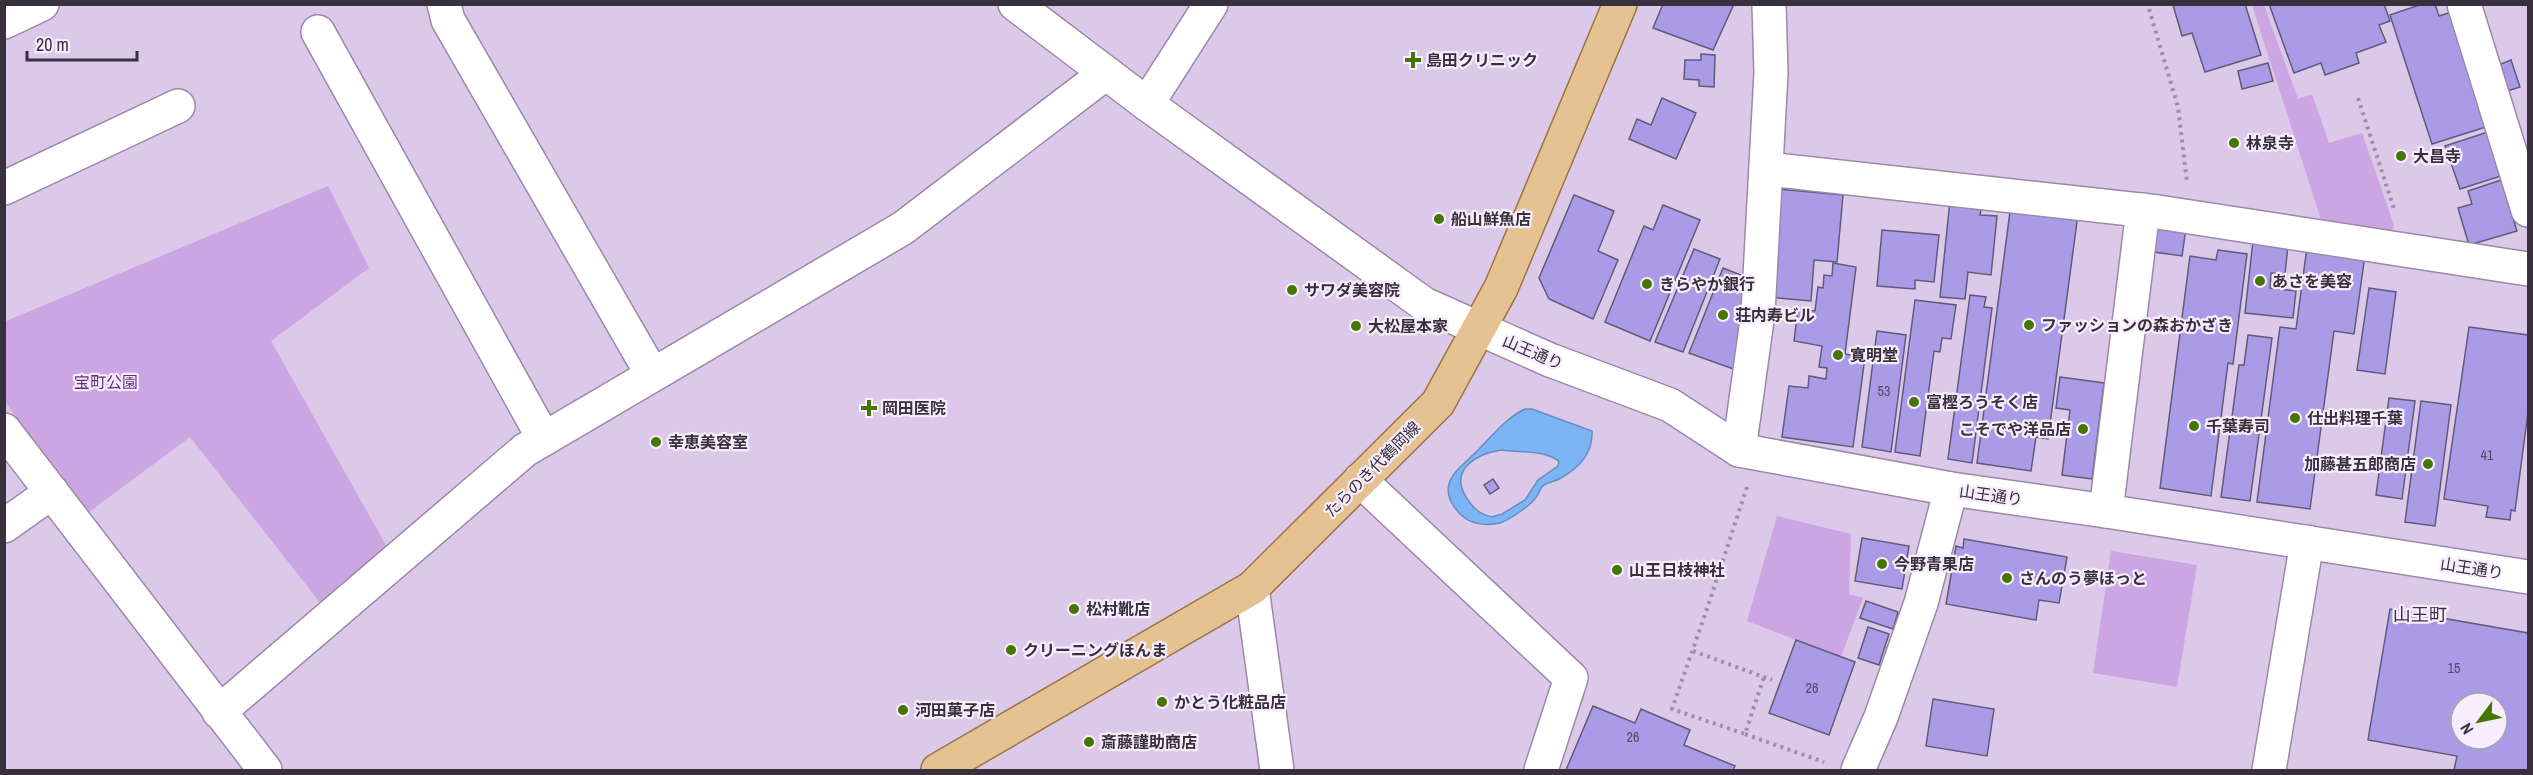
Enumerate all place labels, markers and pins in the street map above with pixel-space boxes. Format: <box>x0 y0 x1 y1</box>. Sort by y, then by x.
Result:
place label: 島田クリニック <box>1426 49 1538 71</box>
marker: 島田クリニック <box>1404 51 1422 69</box>
place label: 林泉寺 <box>2246 132 2294 154</box>
marker: 林泉寺 <box>2227 136 2241 150</box>
place label: 大昌寺 <box>2413 145 2461 167</box>
marker: 大昌寺 <box>2394 149 2408 163</box>
place label: 船山鮮魚店 <box>1451 208 1531 230</box>
marker: 船山鮮魚店 <box>1432 212 1446 226</box>
place label: あさを美容 <box>2272 270 2352 292</box>
place label: きらやか銀行 <box>1659 273 1755 295</box>
marker: あさを美容 <box>2253 274 2267 288</box>
marker: きらやか銀行 <box>1640 277 1654 291</box>
place label: サワダ美容院 <box>1304 279 1400 301</box>
marker: サワダ美容院 <box>1285 283 1299 297</box>
place label: 荘内寿ビル <box>1735 304 1815 326</box>
marker: 荘内寿ビル <box>1716 308 1730 322</box>
place label: ファッションの森おかざき <box>2041 314 2233 336</box>
place label: 大松屋本家 <box>1368 315 1448 337</box>
marker: ファッションの森おかざき <box>2022 318 2036 332</box>
marker: 大松屋本家 <box>1349 319 1363 333</box>
place label: 寛明堂 <box>1850 344 1898 366</box>
marker: 寛明堂 <box>1831 348 1845 362</box>
place label: 富樫ろうそく店 <box>1926 391 2038 413</box>
marker: 富樫ろうそく店 <box>1907 395 1921 409</box>
place label: 岡田医院 <box>882 397 946 419</box>
marker: 岡田医院 <box>860 399 878 417</box>
place label: 仕出料理千葉 <box>2307 407 2403 429</box>
marker: 仕出料理千葉 <box>2288 411 2302 425</box>
place label: 千葉寿司 <box>2206 415 2270 437</box>
place label: こそでや洋品店 <box>1959 418 2071 440</box>
marker: 千葉寿司 <box>2187 419 2201 433</box>
marker: こそでや洋品店 <box>2076 422 2090 436</box>
place label: 幸恵美容室 <box>668 431 748 453</box>
marker: 幸恵美容室 <box>649 435 663 449</box>
place label: 加藤甚五郎商店 <box>2304 453 2416 475</box>
marker: 加藤甚五郎商店 <box>2421 457 2435 471</box>
place label: 今野青果店 <box>1894 553 1974 575</box>
marker: 今野青果店 <box>1875 557 1889 571</box>
place label: 山王日枝神社 <box>1629 559 1725 581</box>
marker: 山王日枝神社 <box>1610 563 1624 577</box>
place label: さんのう夢ほっと <box>2019 567 2147 589</box>
marker: さんのう夢ほっと <box>2000 571 2014 585</box>
place label: 松村靴店 <box>1086 598 1150 620</box>
marker: 松村靴店 <box>1067 602 1081 616</box>
place label: クリーニングほんま <box>1023 639 1167 661</box>
marker: クリーニングほんま <box>1004 643 1018 657</box>
place label: かとう化粧品店 <box>1174 691 1286 713</box>
marker: かとう化粧品店 <box>1155 695 1169 709</box>
place label: 河田菓子店 <box>915 699 995 721</box>
marker: 河田菓子店 <box>896 703 910 717</box>
place label: 斎藤謹助商店 <box>1101 731 1197 753</box>
marker: 斎藤謹助商店 <box>1082 735 1096 749</box>

